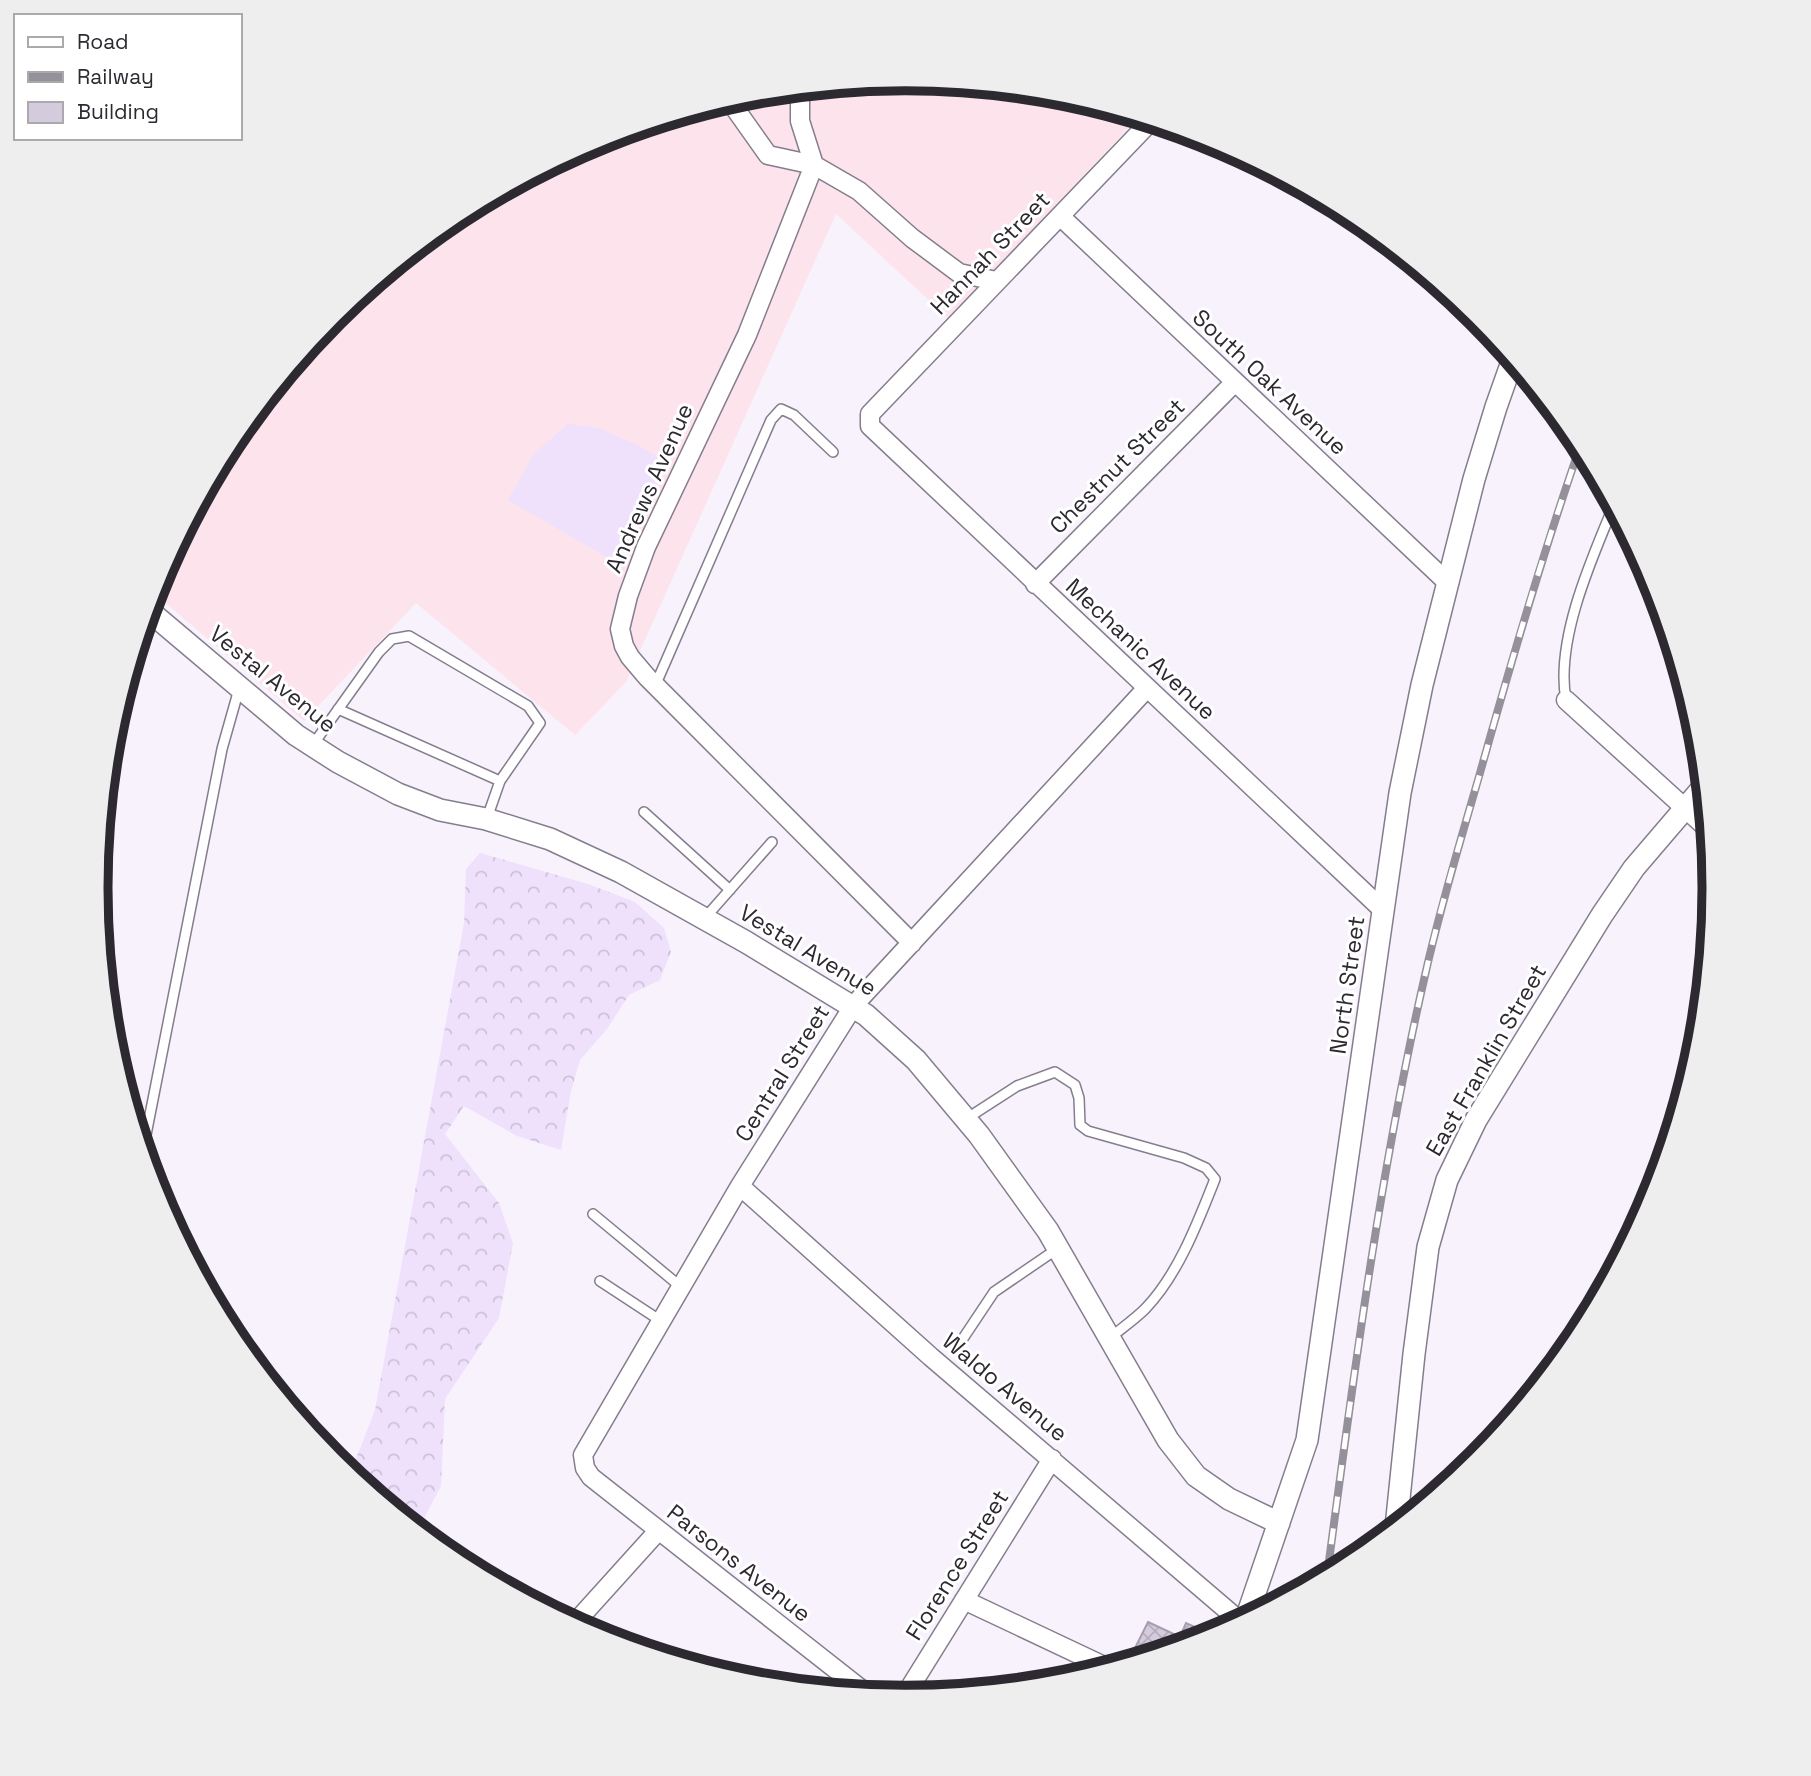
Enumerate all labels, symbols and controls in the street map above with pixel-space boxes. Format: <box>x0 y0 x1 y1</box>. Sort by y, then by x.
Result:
legend <box>14 14 242 140</box>
text: Road <box>77 28 129 55</box>
text: Railway <box>77 63 154 90</box>
text: Building <box>77 98 159 125</box>
street label: Hannah Street <box>924 185 1056 321</box>
street label: South Oak Avenue <box>1186 303 1354 461</box>
street label: Chestnut Street <box>1043 392 1191 540</box>
street label: Andrews Avenue <box>598 399 700 577</box>
street label: Mechanic Avenue <box>1059 572 1223 726</box>
street label: Vestal Avenue <box>203 619 343 739</box>
street label: Vestal Avenue <box>734 897 882 1003</box>
street label: North Street <box>1322 914 1372 1056</box>
street label: East Franklin Street <box>1419 959 1553 1161</box>
street label: Central Street <box>728 999 836 1147</box>
street label: Waldo Avenue <box>936 1326 1074 1448</box>
street label: Florence Street <box>899 1484 1015 1646</box>
street label: Parsons Avenue <box>661 1497 817 1629</box>

